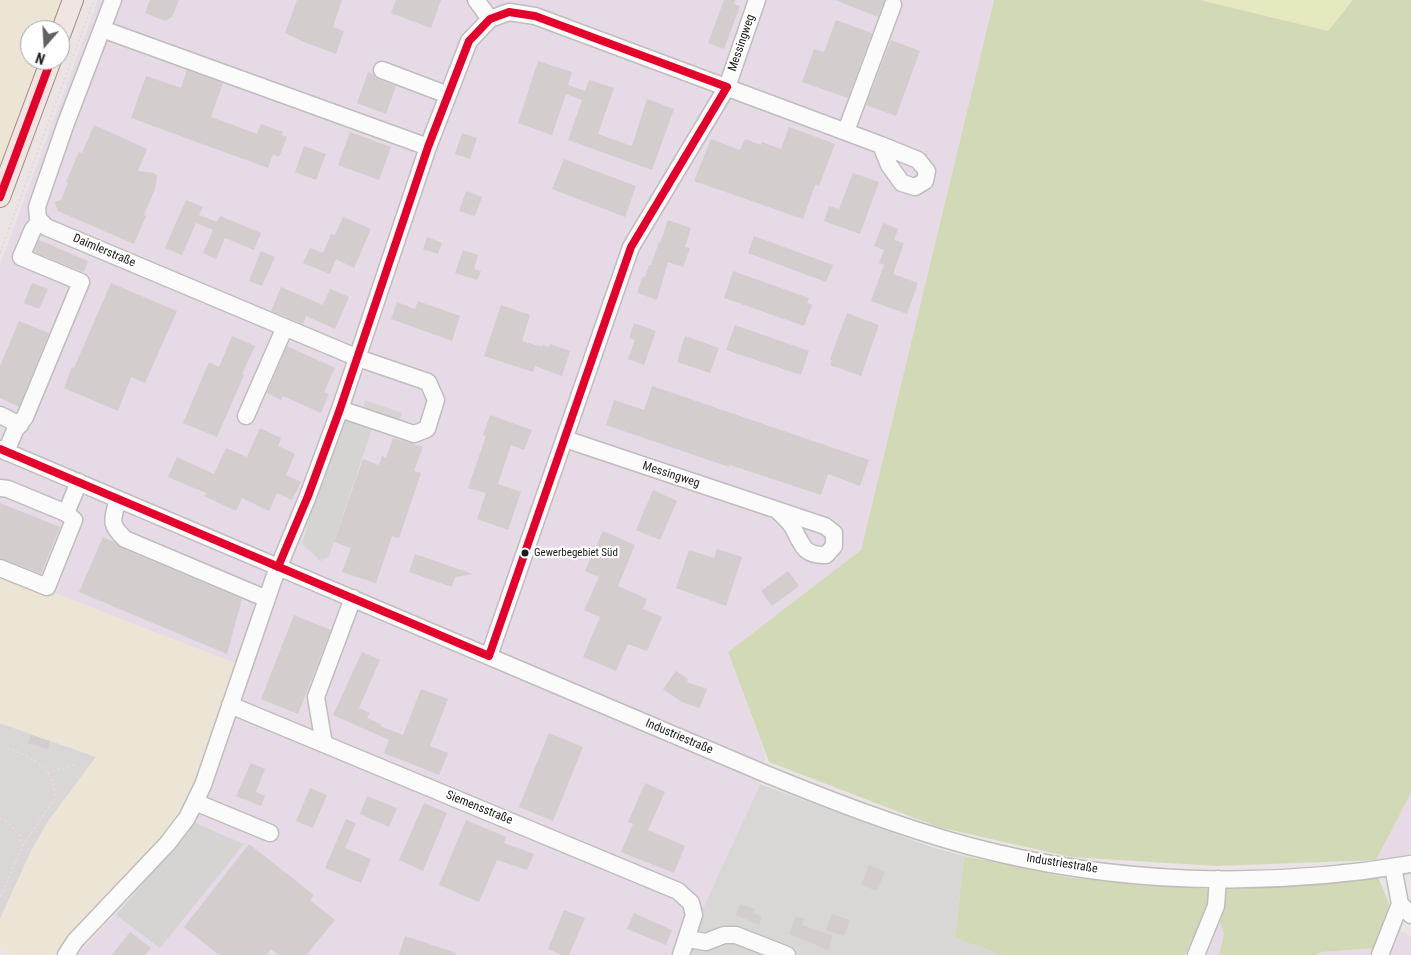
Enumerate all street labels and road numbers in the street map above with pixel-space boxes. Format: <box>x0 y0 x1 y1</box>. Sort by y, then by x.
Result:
street label: Messingweg <box>726 13 758 73</box>
street label: Daimlerstraße <box>71 231 137 271</box>
street label: Messingweg <box>640 459 702 491</box>
street label: Industriestraße <box>643 716 715 758</box>
street label: Siemensstraße <box>444 788 514 828</box>
street label: Industriestraße <box>1025 851 1099 877</box>

